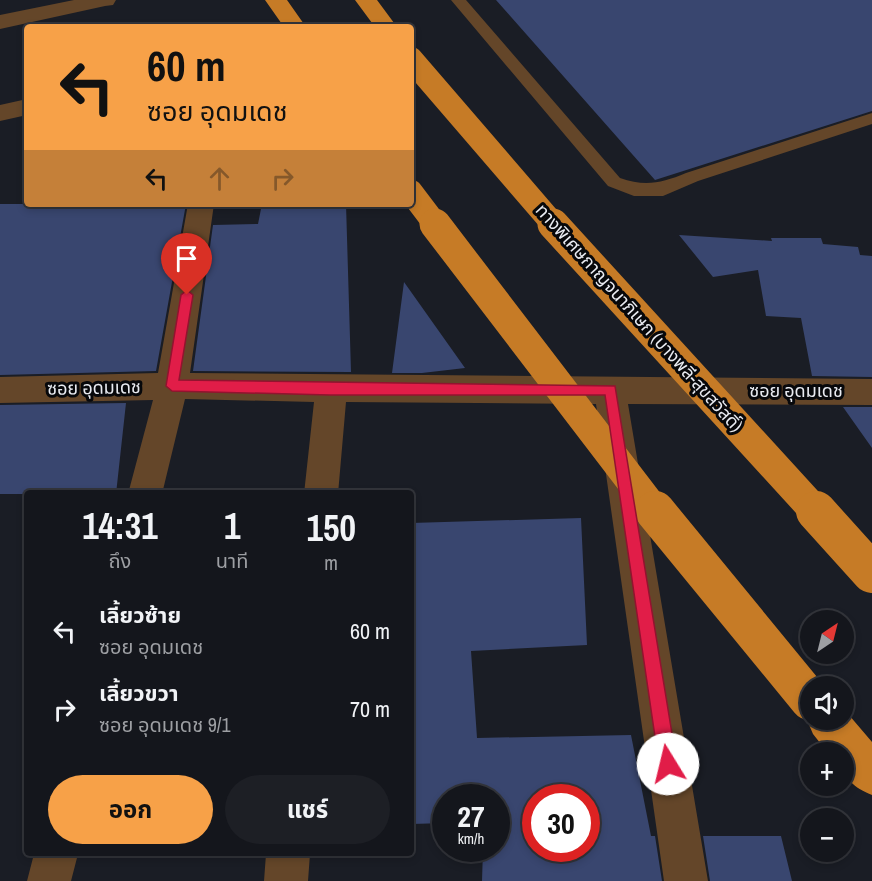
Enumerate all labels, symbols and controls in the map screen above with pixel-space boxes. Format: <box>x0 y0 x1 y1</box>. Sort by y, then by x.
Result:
text: 60 m <box>147 38 226 94</box>
icon: left <box>48 48 126 126</box>
text: ซอย อุดมเดช <box>147 93 288 129</box>
icon: left <box>140 162 173 195</box>
icon: ahead <box>203 162 236 195</box>
icon: right <box>266 162 299 195</box>
street label: ทางพิเศษกาญจนาภิเษก (บางพลี-สุขสวัสดิ์) <box>530 198 749 437</box>
pin <box>161 233 212 295</box>
icon: arrive <box>170 242 203 275</box>
street label: ซอย อุดมเดช <box>47 374 141 401</box>
street label: ซอย อุดมเดช <box>749 378 843 403</box>
text: 14:31 <box>82 502 158 550</box>
text: 1 <box>224 502 240 550</box>
text: 150 <box>307 504 356 552</box>
text: ถึง <box>109 547 131 574</box>
text: นาที <box>216 547 248 574</box>
text: m <box>324 549 338 576</box>
text: เลี้ยวซ้าย <box>99 600 181 630</box>
north arrow <box>800 610 854 664</box>
map controls <box>800 610 854 862</box>
icon: left <box>48 615 81 648</box>
text: 60 m <box>350 616 390 646</box>
text: ซอย อุดมเดช <box>99 633 203 660</box>
button: sound <box>800 676 854 730</box>
text: เลี้ยวขวา <box>99 678 179 708</box>
icon: right <box>48 693 81 726</box>
text: 70 m <box>350 694 390 724</box>
text: ซอย อุดมเดช 9/1 <box>99 711 231 738</box>
position arrow <box>636 732 700 796</box>
button: + <box>800 742 854 796</box>
button: ออก <box>48 775 213 844</box>
button: แชร์ <box>225 775 390 844</box>
speed limit sign: 30 <box>522 784 600 862</box>
text: 27 <box>457 796 485 836</box>
button: − <box>800 808 854 862</box>
text: km/h <box>458 828 484 849</box>

